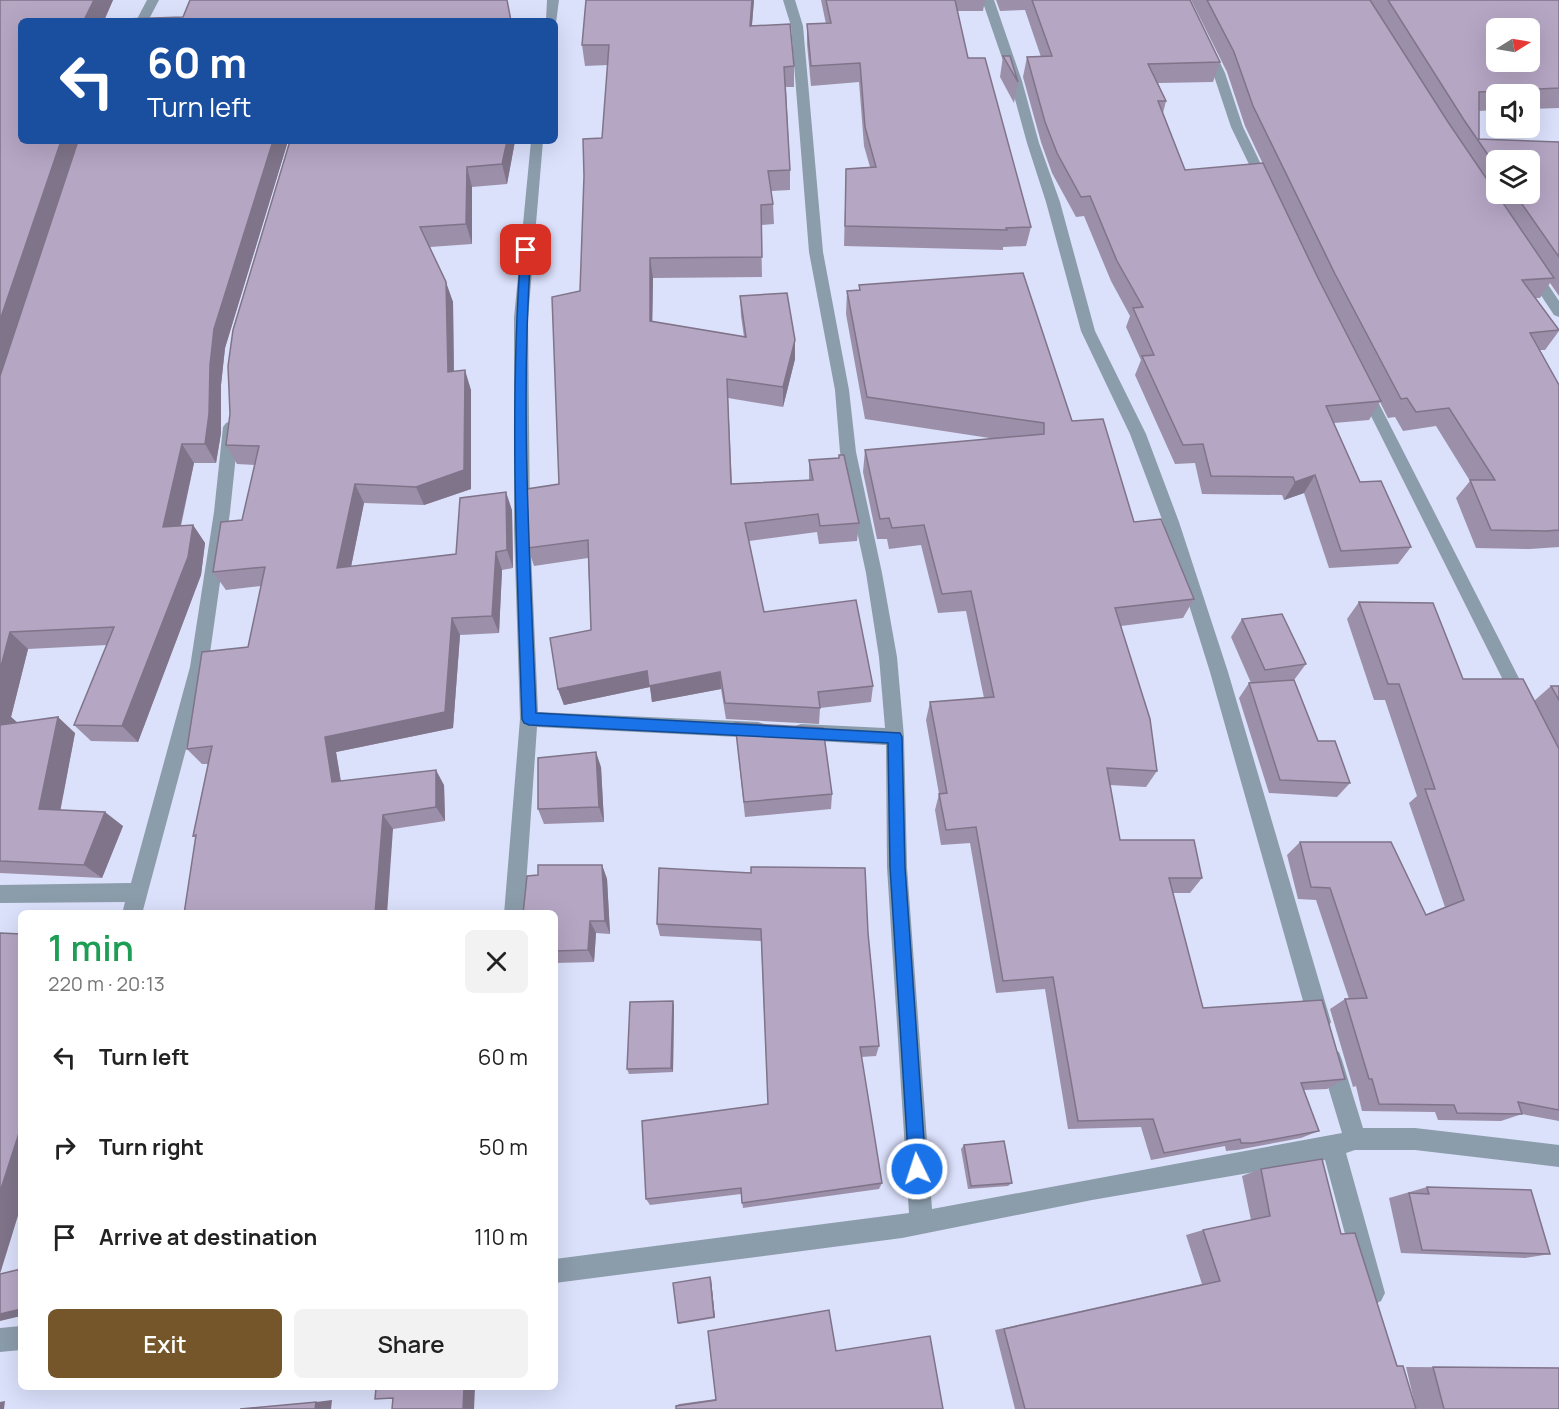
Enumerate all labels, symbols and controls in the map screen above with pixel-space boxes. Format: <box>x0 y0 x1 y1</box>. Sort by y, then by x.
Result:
north arrow <box>1486 18 1540 72</box>
map controls <box>1486 18 1540 204</box>
text: 60 m <box>147 33 247 91</box>
icon: left <box>48 42 126 120</box>
button: sound <box>1486 84 1540 138</box>
text: Turn left <box>147 88 251 125</box>
button: layers <box>1486 150 1540 204</box>
pin <box>500 224 551 275</box>
icon: arrive <box>509 233 542 266</box>
text: 1 min <box>48 923 134 972</box>
button: close <box>465 930 528 993</box>
text: 220 m · 20:13 <box>48 970 165 997</box>
icon: left <box>48 1041 81 1074</box>
text: Turn left <box>99 1042 189 1072</box>
text: 60 m <box>478 1042 528 1072</box>
icon: right <box>48 1131 81 1164</box>
text: Turn right <box>99 1132 204 1162</box>
text: 50 m <box>479 1132 528 1162</box>
position arrow <box>885 1137 949 1201</box>
icon: arrive <box>48 1221 81 1254</box>
text: Arrive at destination <box>99 1222 317 1252</box>
text: 110 m <box>474 1222 528 1252</box>
button: Exit <box>48 1309 282 1378</box>
button: Share <box>294 1309 528 1378</box>

